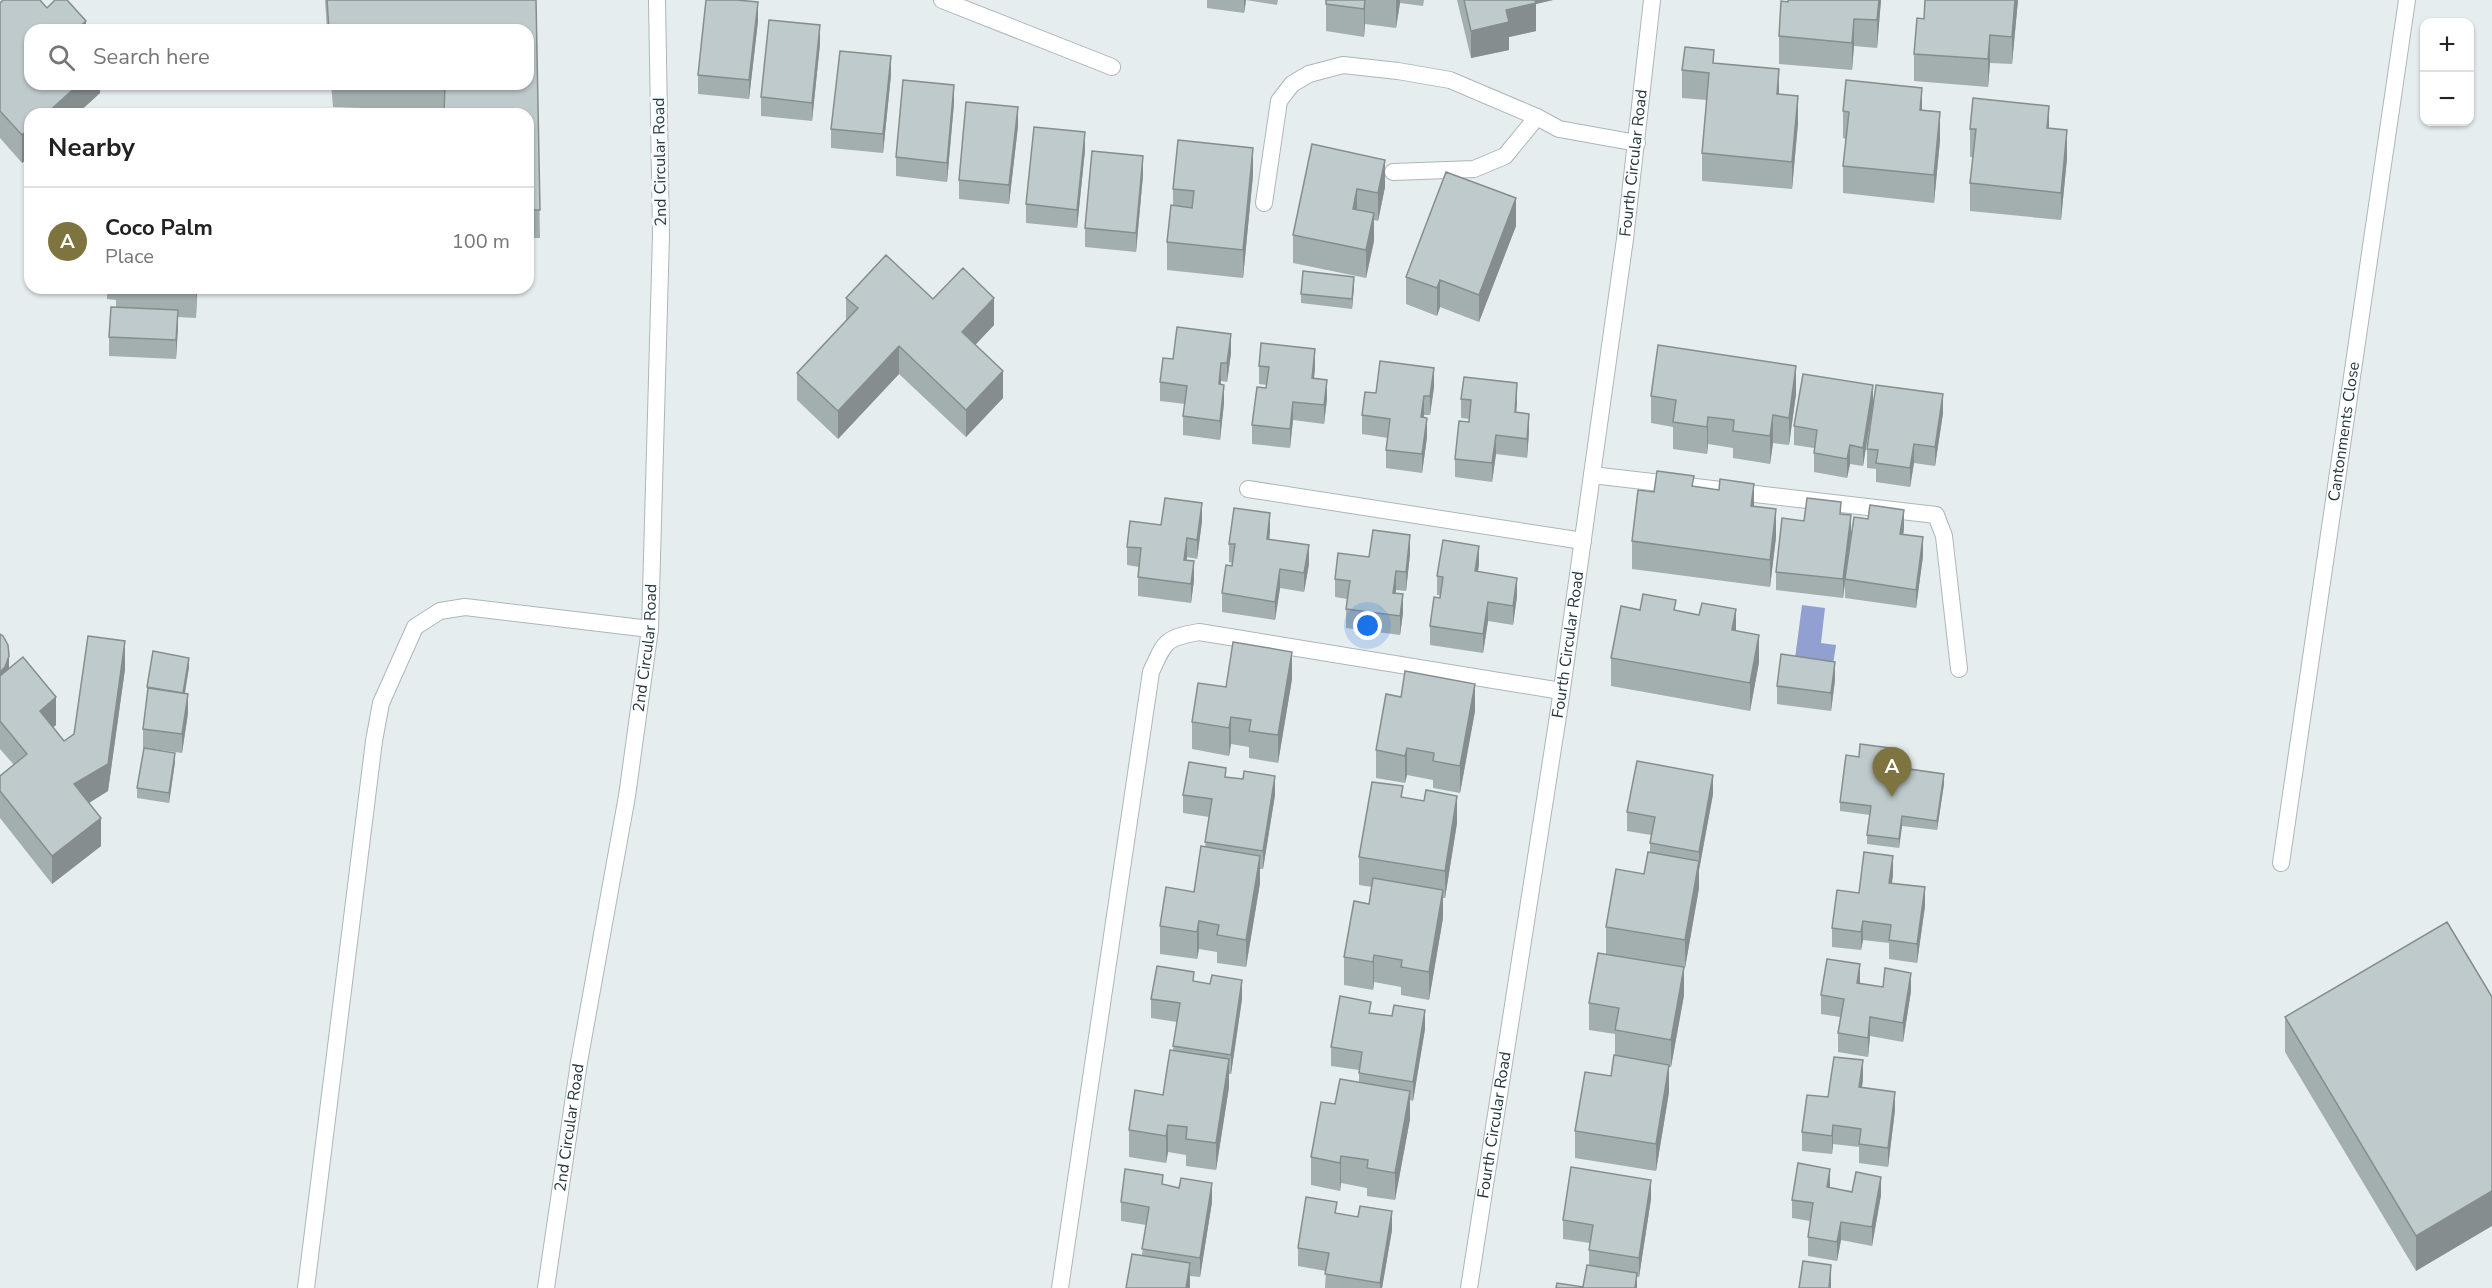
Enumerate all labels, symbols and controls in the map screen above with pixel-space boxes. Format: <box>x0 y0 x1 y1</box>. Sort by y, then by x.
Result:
map controls <box>2420 18 2474 126</box>
button: + <box>2420 18 2474 72</box>
search box <box>24 24 534 90</box>
icon: search <box>45 41 78 74</box>
text: Search here <box>93 42 210 72</box>
button: − <box>2420 72 2474 126</box>
street label: Fourth Circular Road <box>1614 88 1653 238</box>
street label: 2nd Circular Road <box>648 97 672 227</box>
text: Nearby <box>48 130 135 165</box>
text: Coco Palm <box>105 213 213 243</box>
text: A <box>60 228 75 255</box>
text: 100 m <box>452 228 510 255</box>
text: Place <box>105 243 154 270</box>
street label: Cantonments Close <box>2323 360 2365 503</box>
street label: Fourth Circular Road <box>1547 570 1589 720</box>
street label: 2nd Circular Road <box>628 583 662 714</box>
your location <box>1353 611 1382 640</box>
pin: A <box>1872 748 1912 797</box>
street label: Fourth Circular Road <box>1472 1050 1517 1200</box>
street label: 2nd Circular Road <box>549 1062 590 1193</box>

